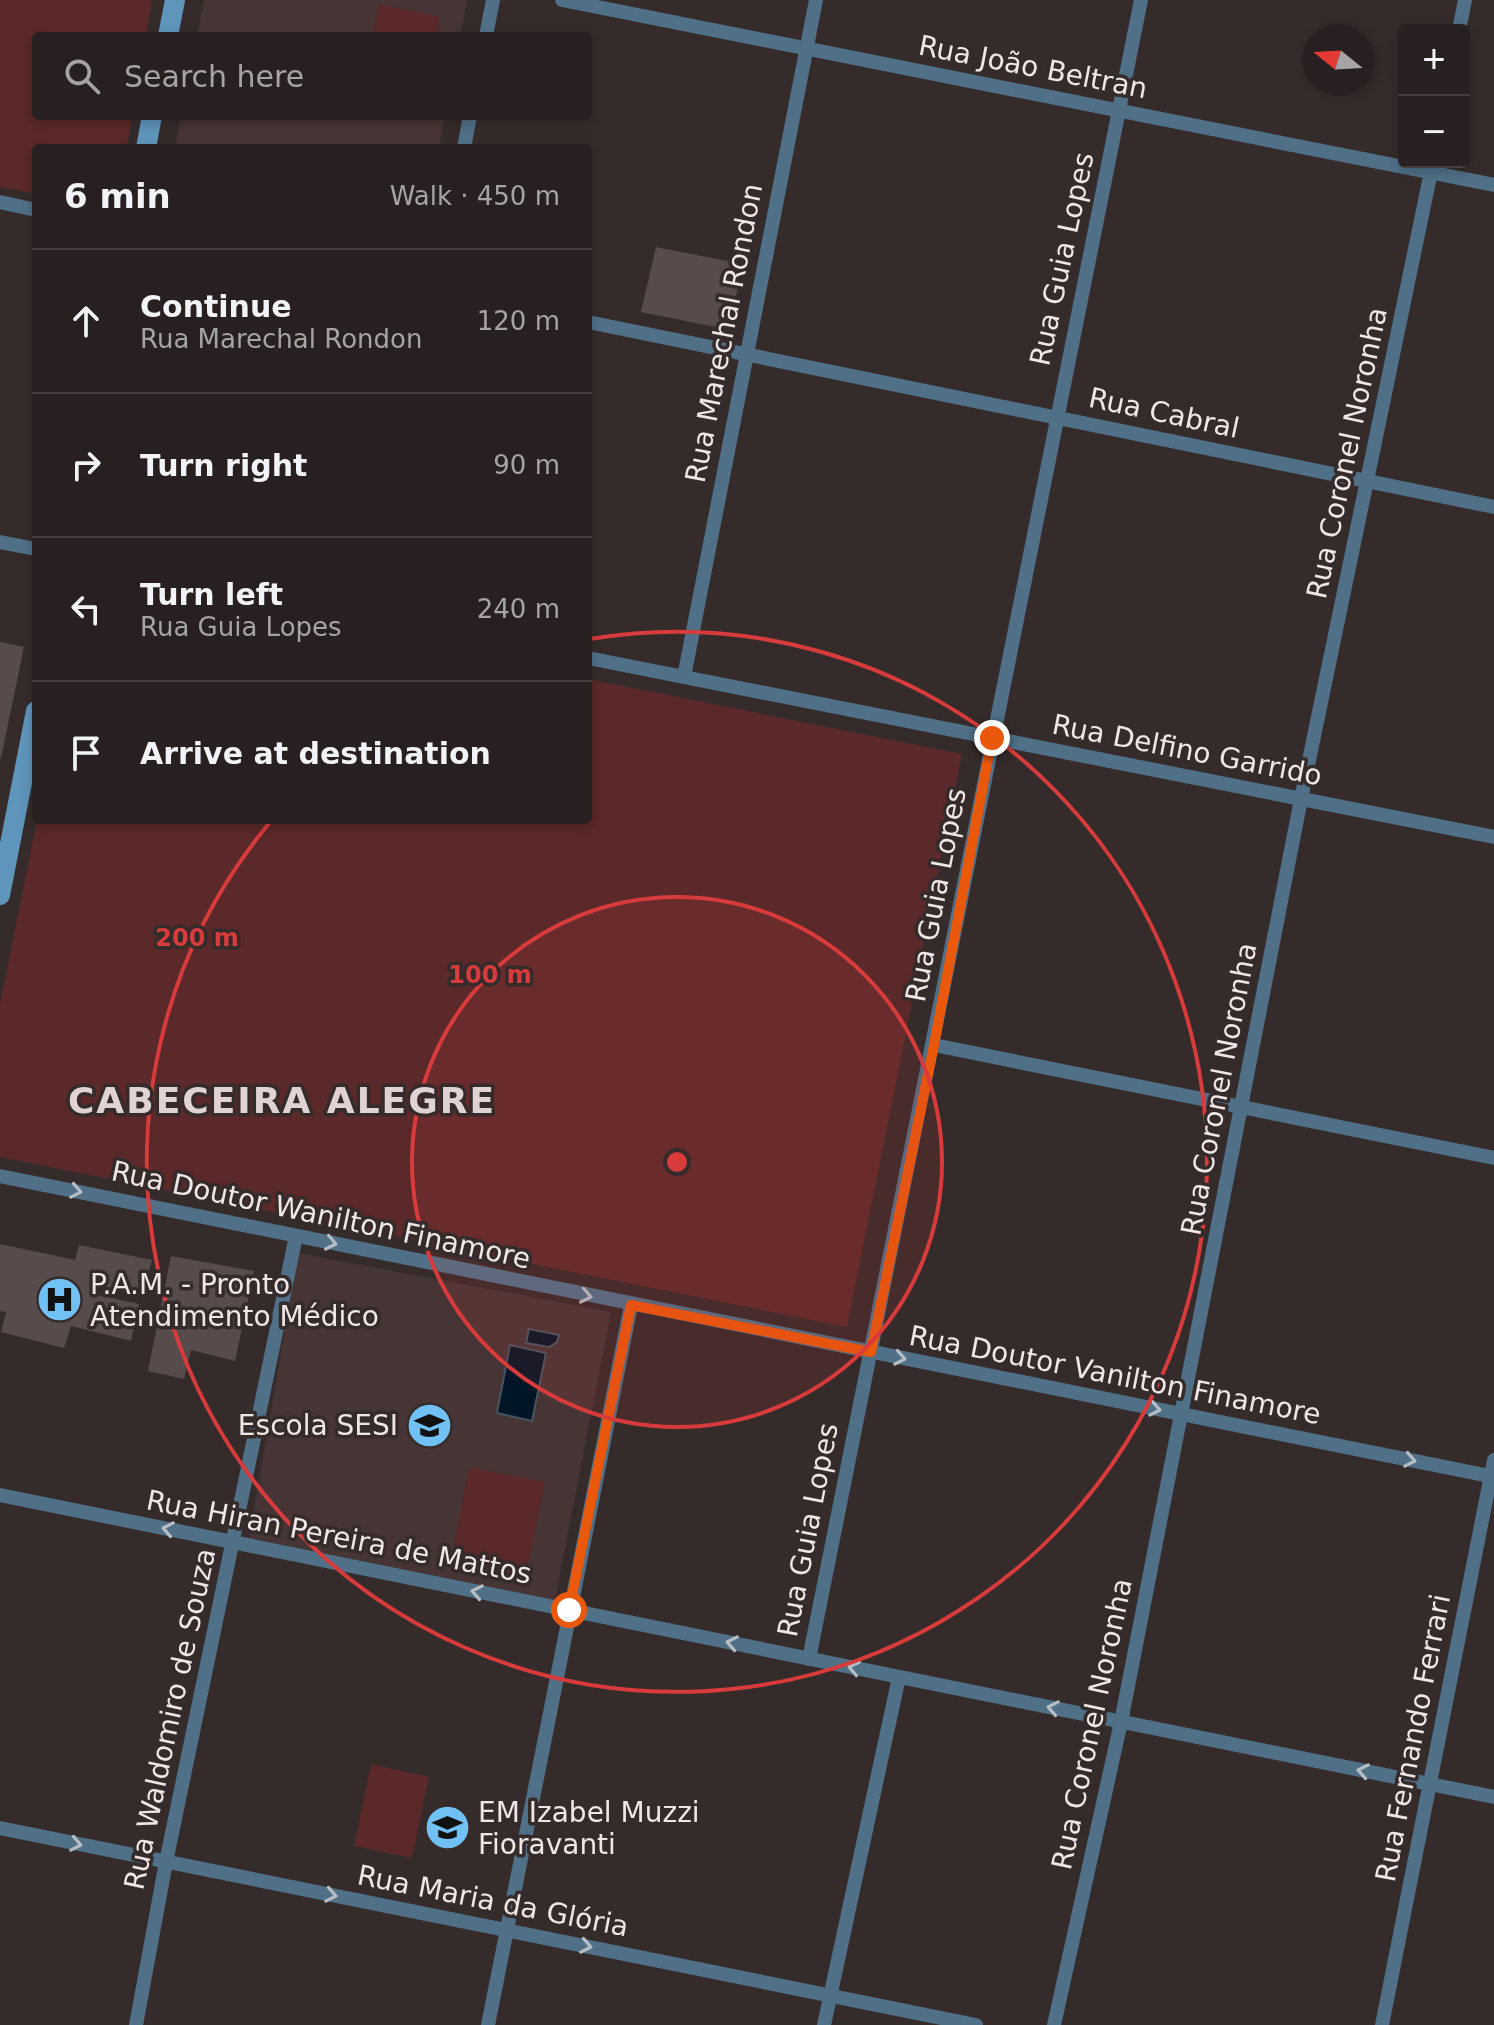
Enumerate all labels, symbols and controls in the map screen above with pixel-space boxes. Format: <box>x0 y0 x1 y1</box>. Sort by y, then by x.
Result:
north arrow <box>1302 24 1374 96</box>
map controls <box>1398 24 1470 168</box>
button: + <box>1398 24 1470 96</box>
street label: Rua João Beltran <box>916 29 1150 105</box>
search box <box>32 32 592 120</box>
icon: search <box>60 54 104 98</box>
text: Search here <box>124 59 304 94</box>
button: − <box>1398 96 1470 168</box>
street label: Rua Guia Lopes <box>1023 149 1101 369</box>
text: 6 min <box>64 176 171 216</box>
text: Walk · 450 m <box>390 181 560 211</box>
street label: Rua Marechal Rondon <box>679 181 769 485</box>
text: Continue <box>140 289 292 324</box>
icon: ahead <box>64 299 108 343</box>
street label: Rua Coronel Noronha <box>1300 304 1394 602</box>
text: 120 m <box>477 306 560 336</box>
text: Rua Marechal Rondon <box>140 324 422 354</box>
street label: Rua Cabral <box>1086 381 1242 445</box>
icon: right <box>64 443 108 487</box>
text: Turn right <box>140 448 307 483</box>
text: 90 m <box>493 450 560 480</box>
text: Turn left <box>140 577 283 612</box>
icon: left <box>64 587 108 631</box>
text: 240 m <box>477 594 560 624</box>
text: Rua Guia Lopes <box>140 612 342 642</box>
street label: Rua Delfino Garrido <box>1049 708 1325 792</box>
route end <box>974 720 1010 756</box>
icon: arrive <box>64 731 108 775</box>
text: Arrive at destination <box>140 736 491 771</box>
street label: Rua Guia Lopes <box>899 785 973 1005</box>
text: 200 m <box>155 924 239 952</box>
street label: Rua Coronel Noronha <box>1174 940 1264 1238</box>
text: 100 m <box>448 961 532 989</box>
district label: CABECEIRA ALEGRE <box>68 1080 496 1121</box>
centre of rings <box>663 1148 691 1176</box>
street label: Rua Doutor Wanilton Finamore <box>109 1154 533 1276</box>
one-way arrow <box>70 1182 83 1199</box>
one-way arrow <box>324 1234 338 1251</box>
place label: P.A.M. - Pronto Atendimento Médico <box>90 1268 379 1333</box>
hospital icon: P.A.M. - Pronto Atendimento Médico <box>35 1276 83 1324</box>
one-way arrow <box>579 1287 592 1304</box>
street label: Rua Doutor Vanilton Finamore <box>906 1319 1324 1431</box>
one-way arrow <box>893 1349 906 1366</box>
one-way arrow <box>1148 1400 1161 1417</box>
school or university icon: Escola SESI <box>405 1401 453 1449</box>
place label: Escola SESI <box>238 1409 398 1442</box>
street label: Rua Guia Lopes <box>771 1420 845 1640</box>
one-way arrow <box>1403 1451 1416 1468</box>
street label: Rua Hiran Pereira de Mattos <box>144 1483 534 1591</box>
one-way arrow <box>161 1521 175 1538</box>
street label: Rua Waldomiro de Souza <box>118 1545 222 1893</box>
street label: Rua Coronel Noronha <box>1045 1575 1139 1873</box>
one-way arrow <box>471 1584 484 1601</box>
route start <box>551 1592 587 1628</box>
street label: Rua Fernando Ferrari <box>1369 1592 1457 1884</box>
one-way arrow <box>726 1635 739 1652</box>
one-way arrow <box>848 1660 861 1677</box>
one-way arrow <box>1047 1700 1060 1717</box>
one-way arrow <box>1356 1763 1370 1780</box>
place label: EM Izabel Muzzi Fioravanti <box>478 1796 700 1861</box>
school or university icon: EM Izabel Muzzi Fioravanti <box>423 1804 471 1852</box>
one-way arrow <box>70 1834 83 1851</box>
street label: Rua Maria da Glória <box>355 1859 631 1943</box>
one-way arrow <box>324 1886 338 1903</box>
one-way arrow <box>579 1937 593 1954</box>

